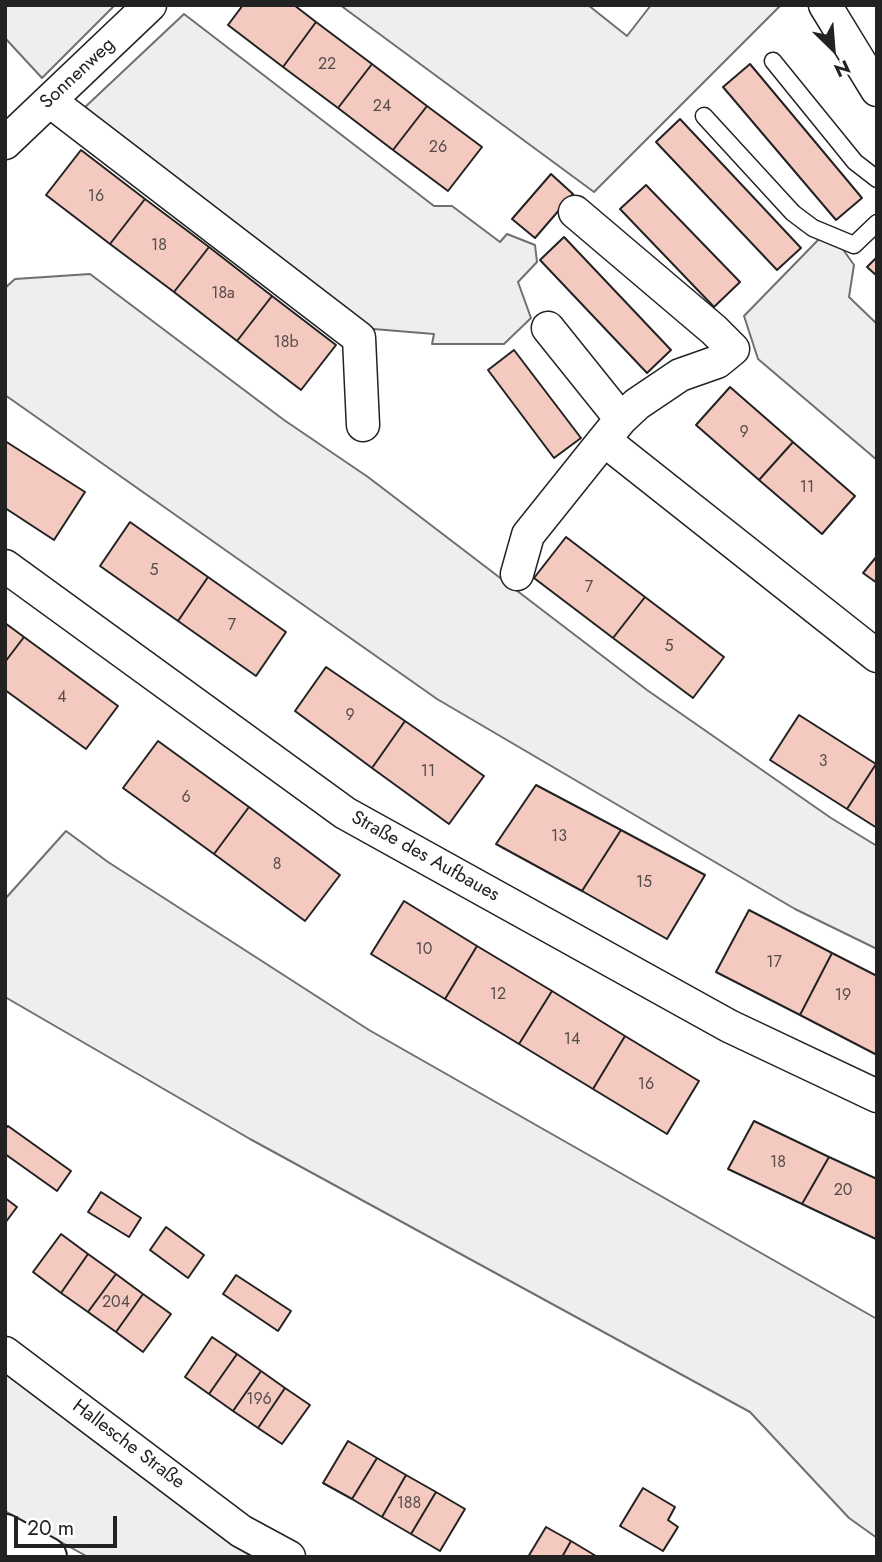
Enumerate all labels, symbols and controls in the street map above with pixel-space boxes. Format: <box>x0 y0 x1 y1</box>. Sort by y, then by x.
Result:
north arrow <box>798 14 868 84</box>
street label: Sonnenweg <box>36 34 120 114</box>
text: N <box>830 53 855 84</box>
house number: 22 <box>318 55 336 75</box>
house number: 24 <box>373 97 391 117</box>
house number: 26 <box>429 138 447 158</box>
house number: 16 <box>88 187 104 207</box>
house number: 18 <box>151 236 167 256</box>
house number: 18a <box>211 284 235 304</box>
house number: 18b <box>273 333 299 353</box>
house number: 9 <box>739 423 749 443</box>
house number: 11 <box>800 478 814 498</box>
house number: 5 <box>149 561 159 581</box>
house number: 7 <box>585 578 593 598</box>
house number: 7 <box>228 616 236 636</box>
house number: 5 <box>664 637 674 657</box>
house number: 4 <box>57 688 67 708</box>
house number: 9 <box>345 706 355 726</box>
house number: 3 <box>819 752 827 772</box>
house number: 11 <box>421 762 435 782</box>
house number: 6 <box>181 788 191 808</box>
street label: Straße des Aufbaues <box>347 807 503 907</box>
house number: 13 <box>551 827 567 847</box>
house number: 8 <box>273 855 281 875</box>
house number: 15 <box>636 873 652 893</box>
house number: 10 <box>416 940 432 960</box>
house number: 17 <box>766 953 782 973</box>
house number: 12 <box>490 985 506 1005</box>
house number: 19 <box>835 986 851 1006</box>
house number: 14 <box>564 1030 580 1050</box>
house number: 16 <box>638 1075 654 1095</box>
house number: 18 <box>770 1153 786 1173</box>
house number: 20 <box>834 1181 852 1201</box>
house number: 204 <box>102 1293 130 1313</box>
house number: 196 <box>246 1390 272 1410</box>
street label: Hallesche Straße <box>67 1395 189 1495</box>
house number: 188 <box>397 1494 421 1514</box>
scale bar <box>18 1502 121 1546</box>
text: 20 m <box>27 1513 74 1543</box>

